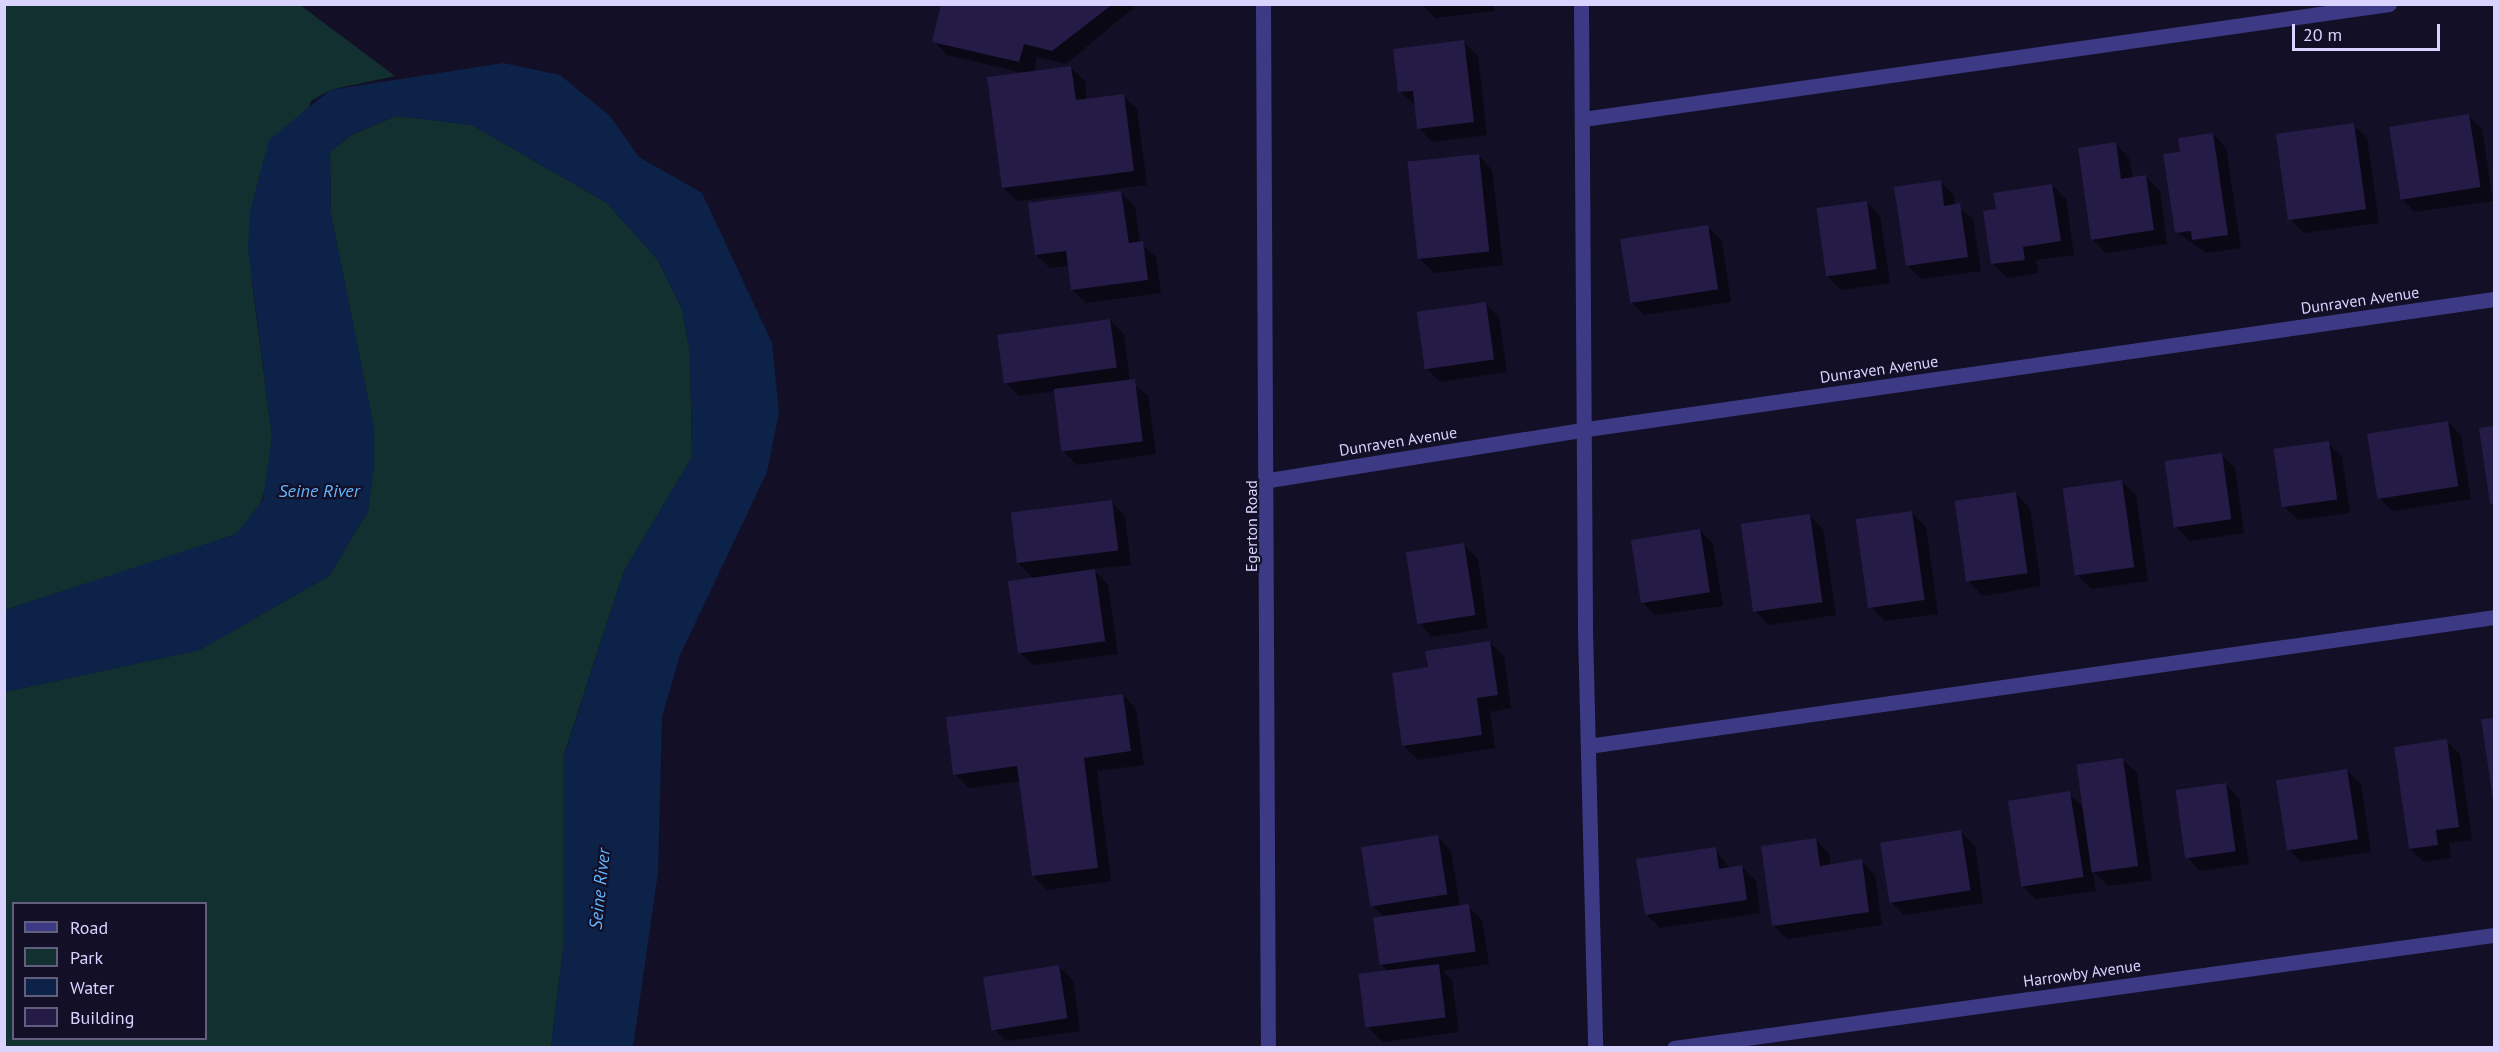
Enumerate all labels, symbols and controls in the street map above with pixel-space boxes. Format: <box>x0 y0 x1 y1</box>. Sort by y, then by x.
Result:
scale bar <box>2295 12 2444 50</box>
text: 20 m <box>2303 23 2342 46</box>
street label: Dunraven Avenue <box>2299 282 2421 318</box>
street label: Dunraven Avenue <box>1818 351 1940 387</box>
street label: Dunraven Avenue <box>1337 422 1459 460</box>
water label: Seine River <box>278 480 360 502</box>
street label: Egerton Road <box>1241 480 1261 572</box>
water label: Seine River <box>585 848 615 930</box>
legend <box>12 902 207 1040</box>
text: Road <box>70 916 108 939</box>
text: Park <box>70 946 103 969</box>
street label: Harrowby Avenue <box>2021 955 2143 991</box>
text: Water <box>70 976 114 999</box>
text: Building <box>70 1006 134 1029</box>

